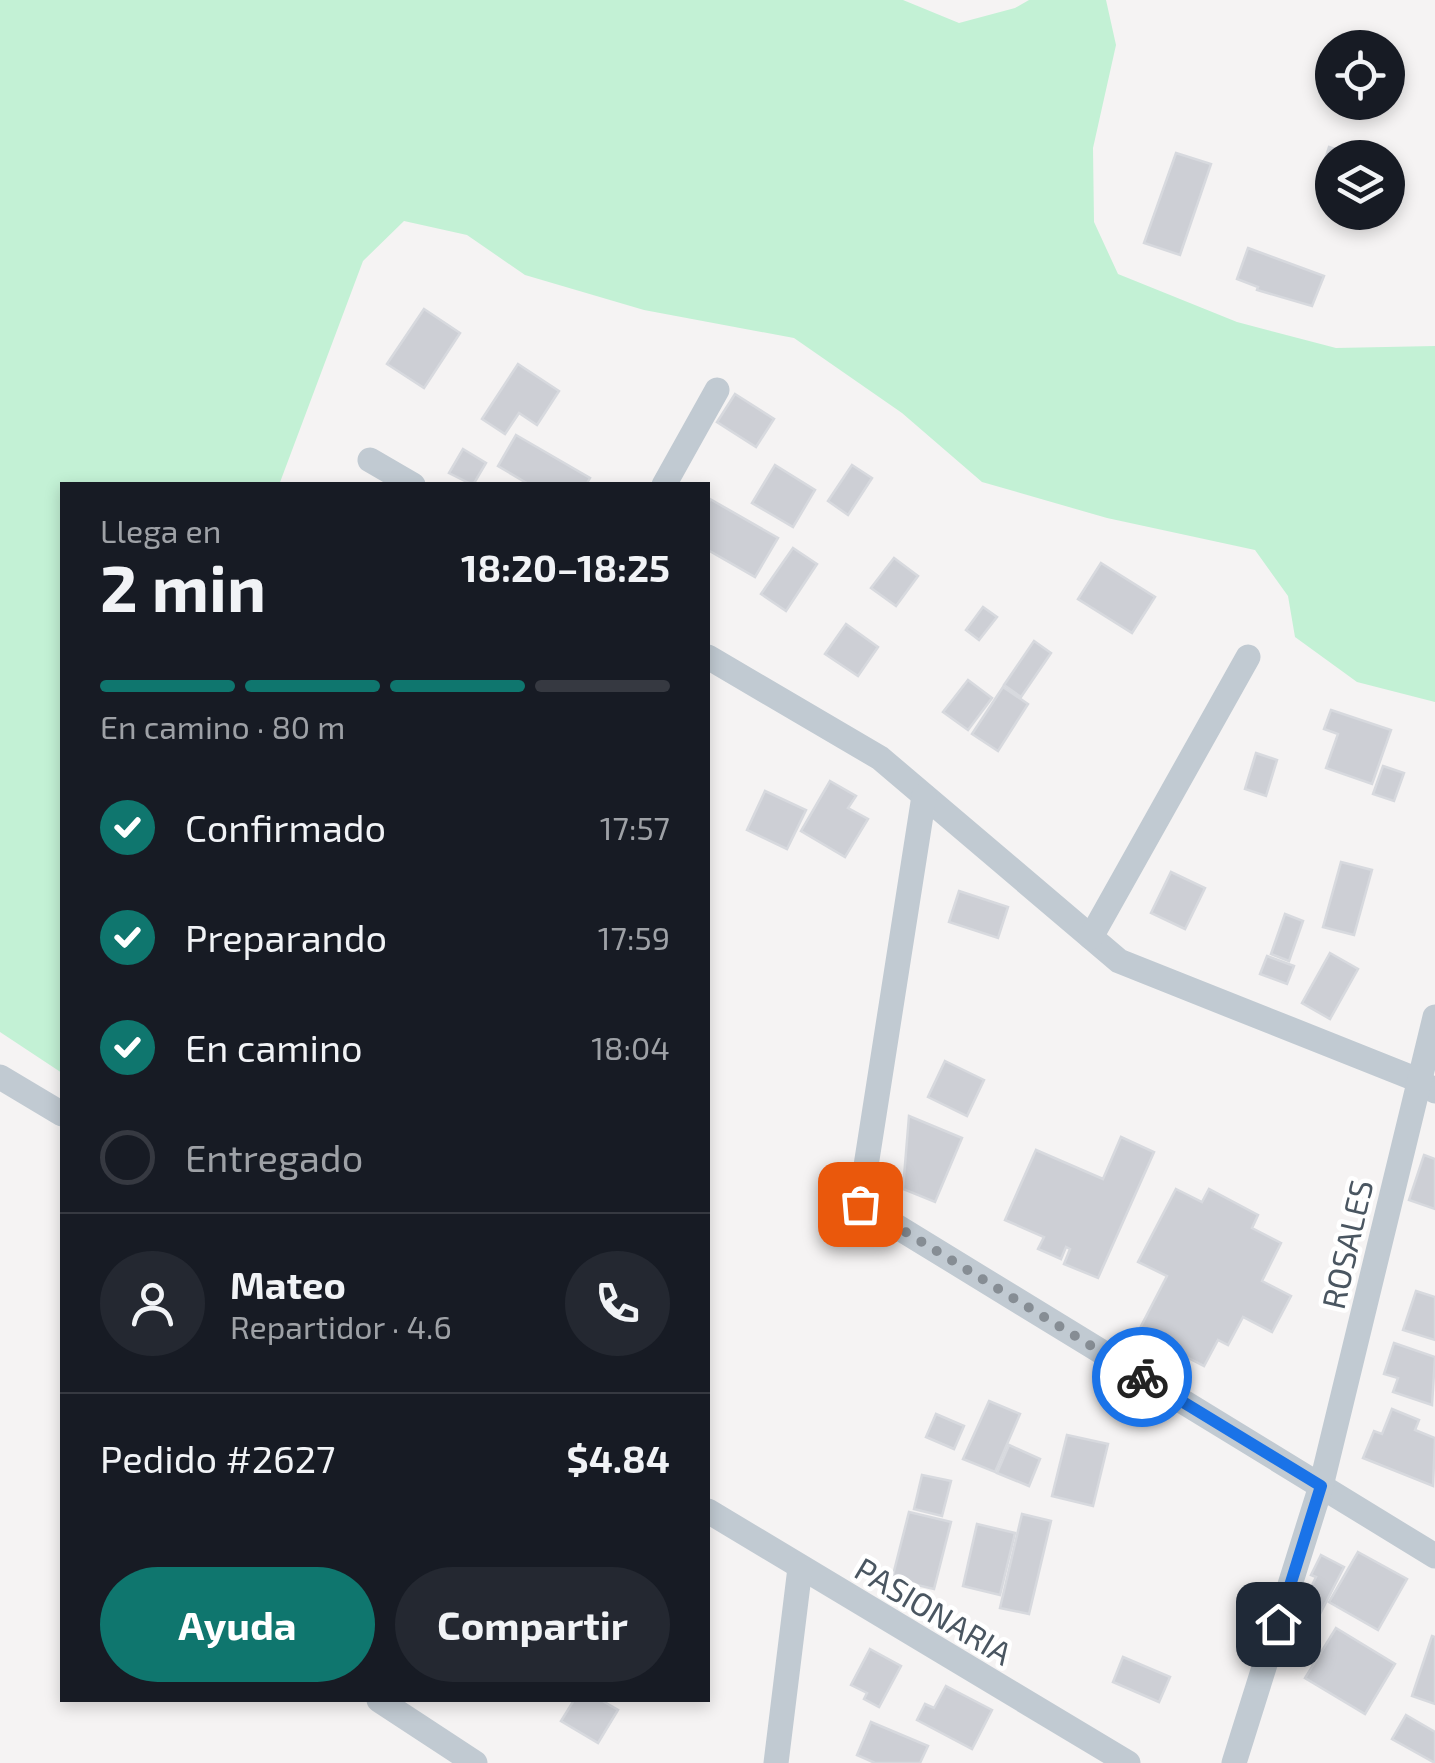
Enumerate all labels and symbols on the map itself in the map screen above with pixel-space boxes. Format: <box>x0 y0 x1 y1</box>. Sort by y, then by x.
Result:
pin <box>818 1162 903 1247</box>
street label: ROSALES <box>1313 1176 1379 1312</box>
courier <box>1092 1327 1192 1427</box>
street label: PASIONARIA <box>849 1548 1019 1672</box>
pin <box>1236 1582 1321 1667</box>

